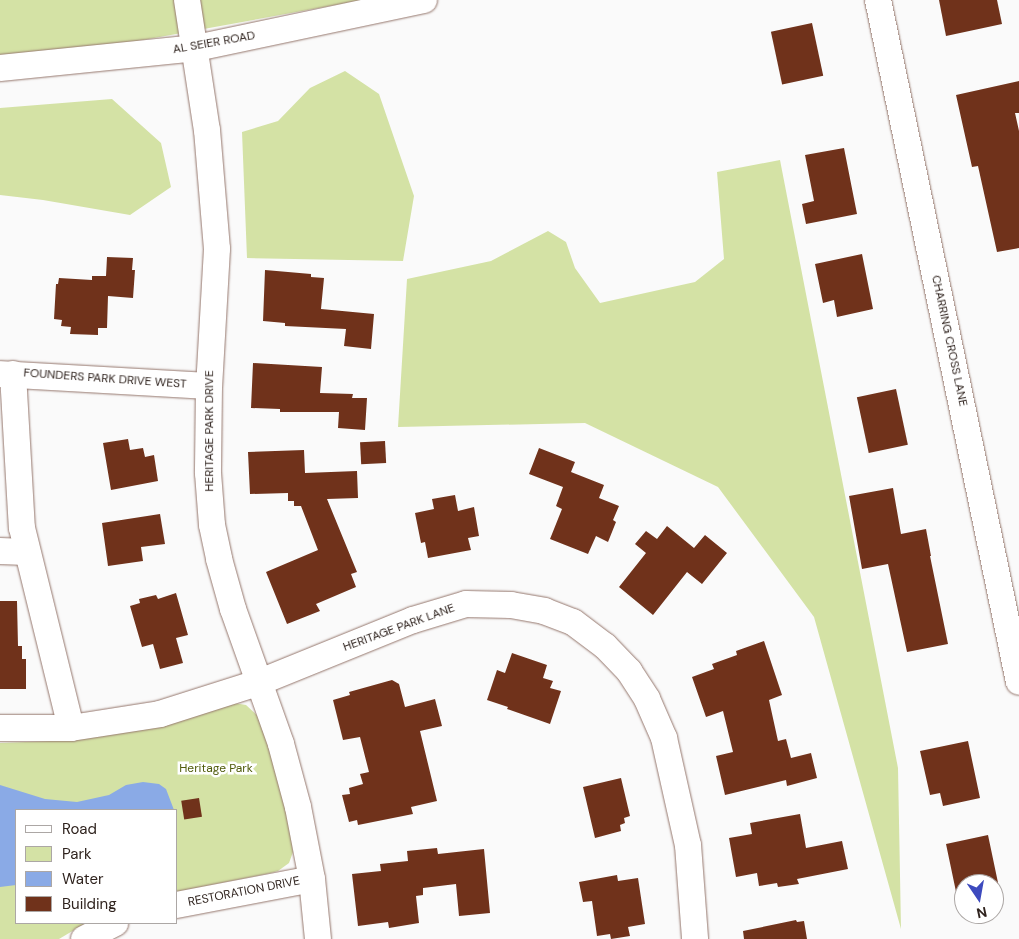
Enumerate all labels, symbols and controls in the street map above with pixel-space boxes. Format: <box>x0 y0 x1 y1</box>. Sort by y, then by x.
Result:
street label: AL SEIER ROAD <box>172 29 256 57</box>
street label: CHARRING CROSS LANE <box>928 274 970 408</box>
street label: FOUNDERS PARK DRIVE WEST <box>23 366 187 392</box>
street label: HERITAGE PARK DRIVE <box>203 370 217 492</box>
street label: HERITAGE PARK LANE <box>341 601 457 655</box>
park label: Heritage Park <box>179 762 253 776</box>
legend <box>15 809 178 924</box>
text: Road <box>62 819 97 839</box>
text: Park <box>62 844 92 864</box>
text: Water <box>62 869 103 889</box>
street label: RESTORATION DRIVE <box>187 874 301 910</box>
north arrow <box>954 874 1004 924</box>
text: Building <box>62 894 117 914</box>
text: N <box>975 903 989 923</box>

